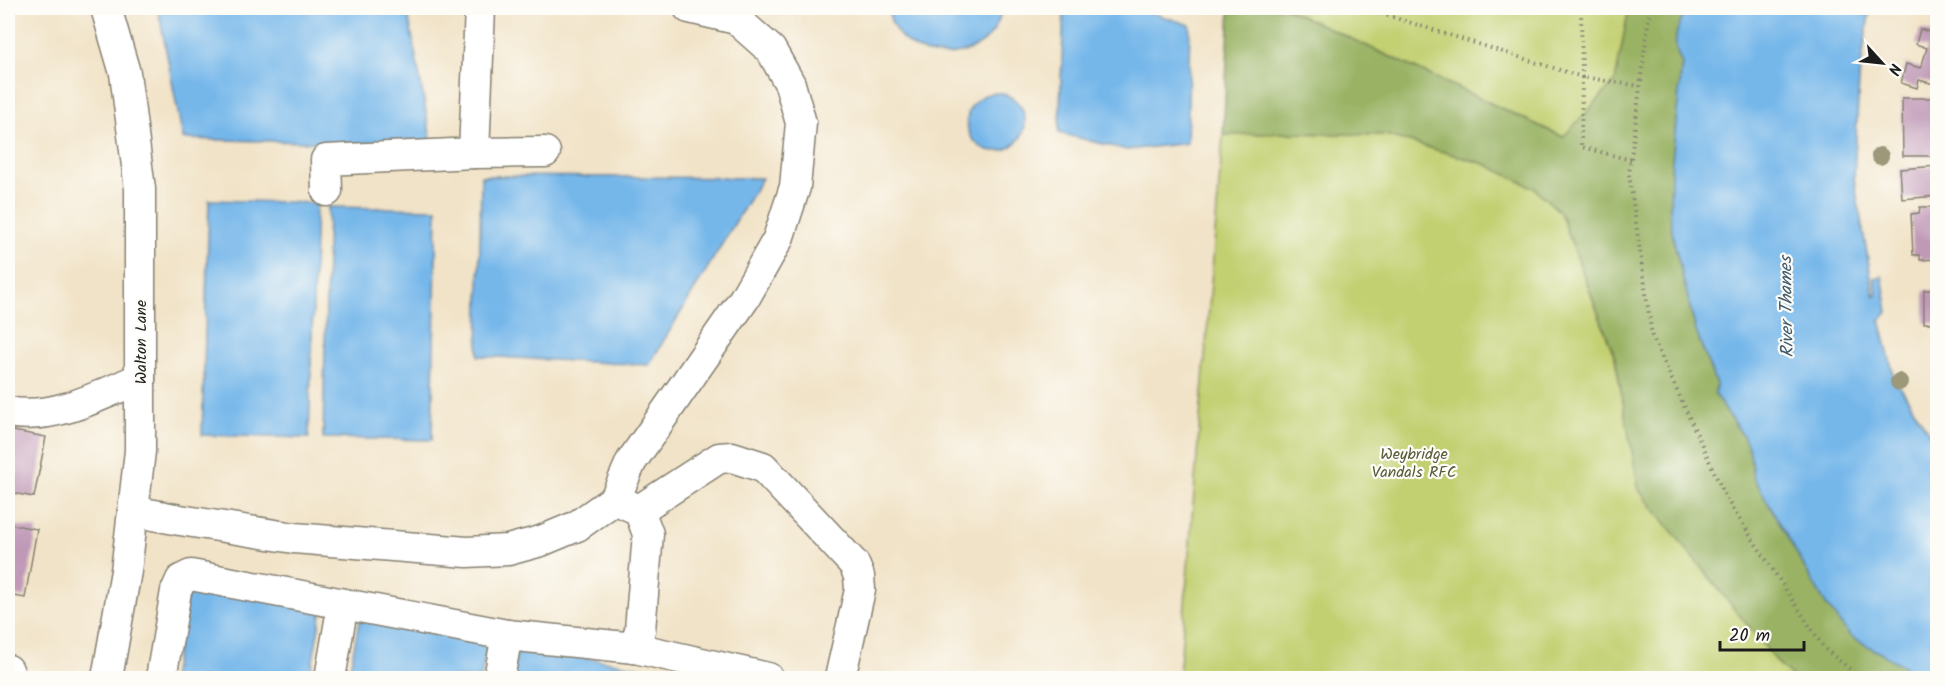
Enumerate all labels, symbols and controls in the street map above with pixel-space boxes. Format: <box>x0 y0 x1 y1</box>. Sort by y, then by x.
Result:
north arrow <box>1852 33 1912 93</box>
text: N <box>1881 59 1907 79</box>
water label: River Thames <box>1772 254 1803 358</box>
street label: Walton Lane <box>129 300 154 384</box>
park label: Weybridge Vandals RFC <box>1372 442 1456 485</box>
scale bar <box>1720 614 1804 652</box>
text: 20 m <box>1729 622 1770 651</box>

